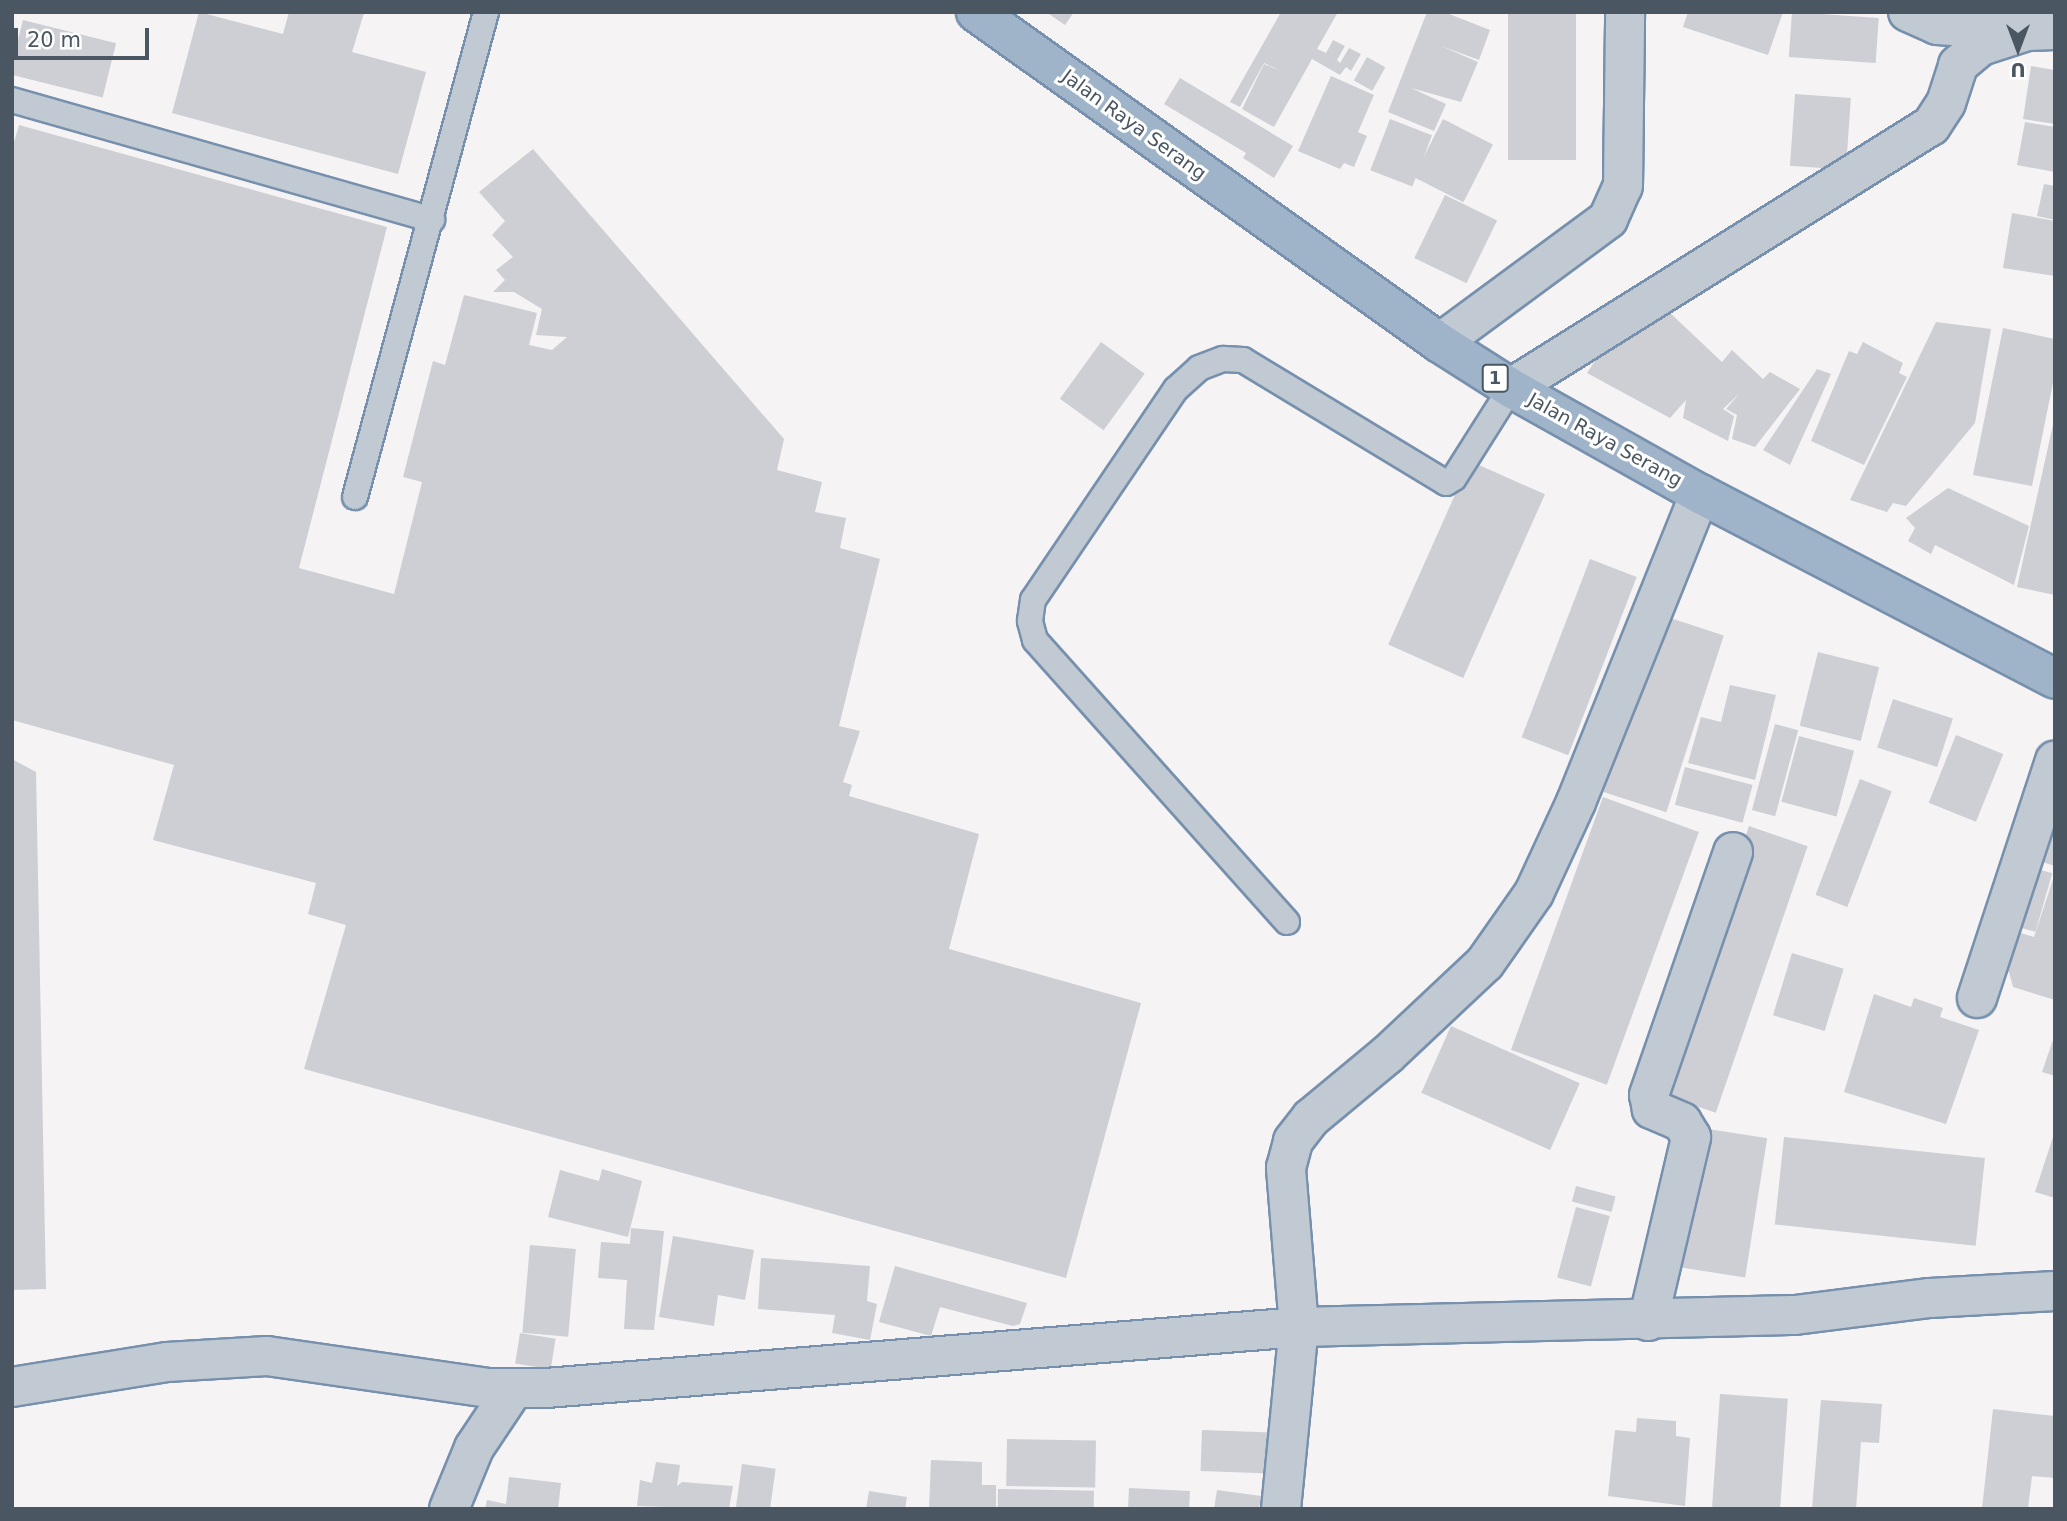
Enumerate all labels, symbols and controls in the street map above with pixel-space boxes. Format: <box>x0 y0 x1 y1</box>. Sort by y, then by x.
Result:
scale bar <box>18 14 152 58</box>
north arrow <box>1983 14 2053 84</box>
text: 20 m <box>27 28 81 52</box>
text: U <box>2010 59 2026 81</box>
street label: Jalan Raya Serang <box>1057 65 1211 185</box>
road number: 1 <box>1481 364 1509 392</box>
street label: Jalan Raya Serang <box>1524 388 1686 492</box>

